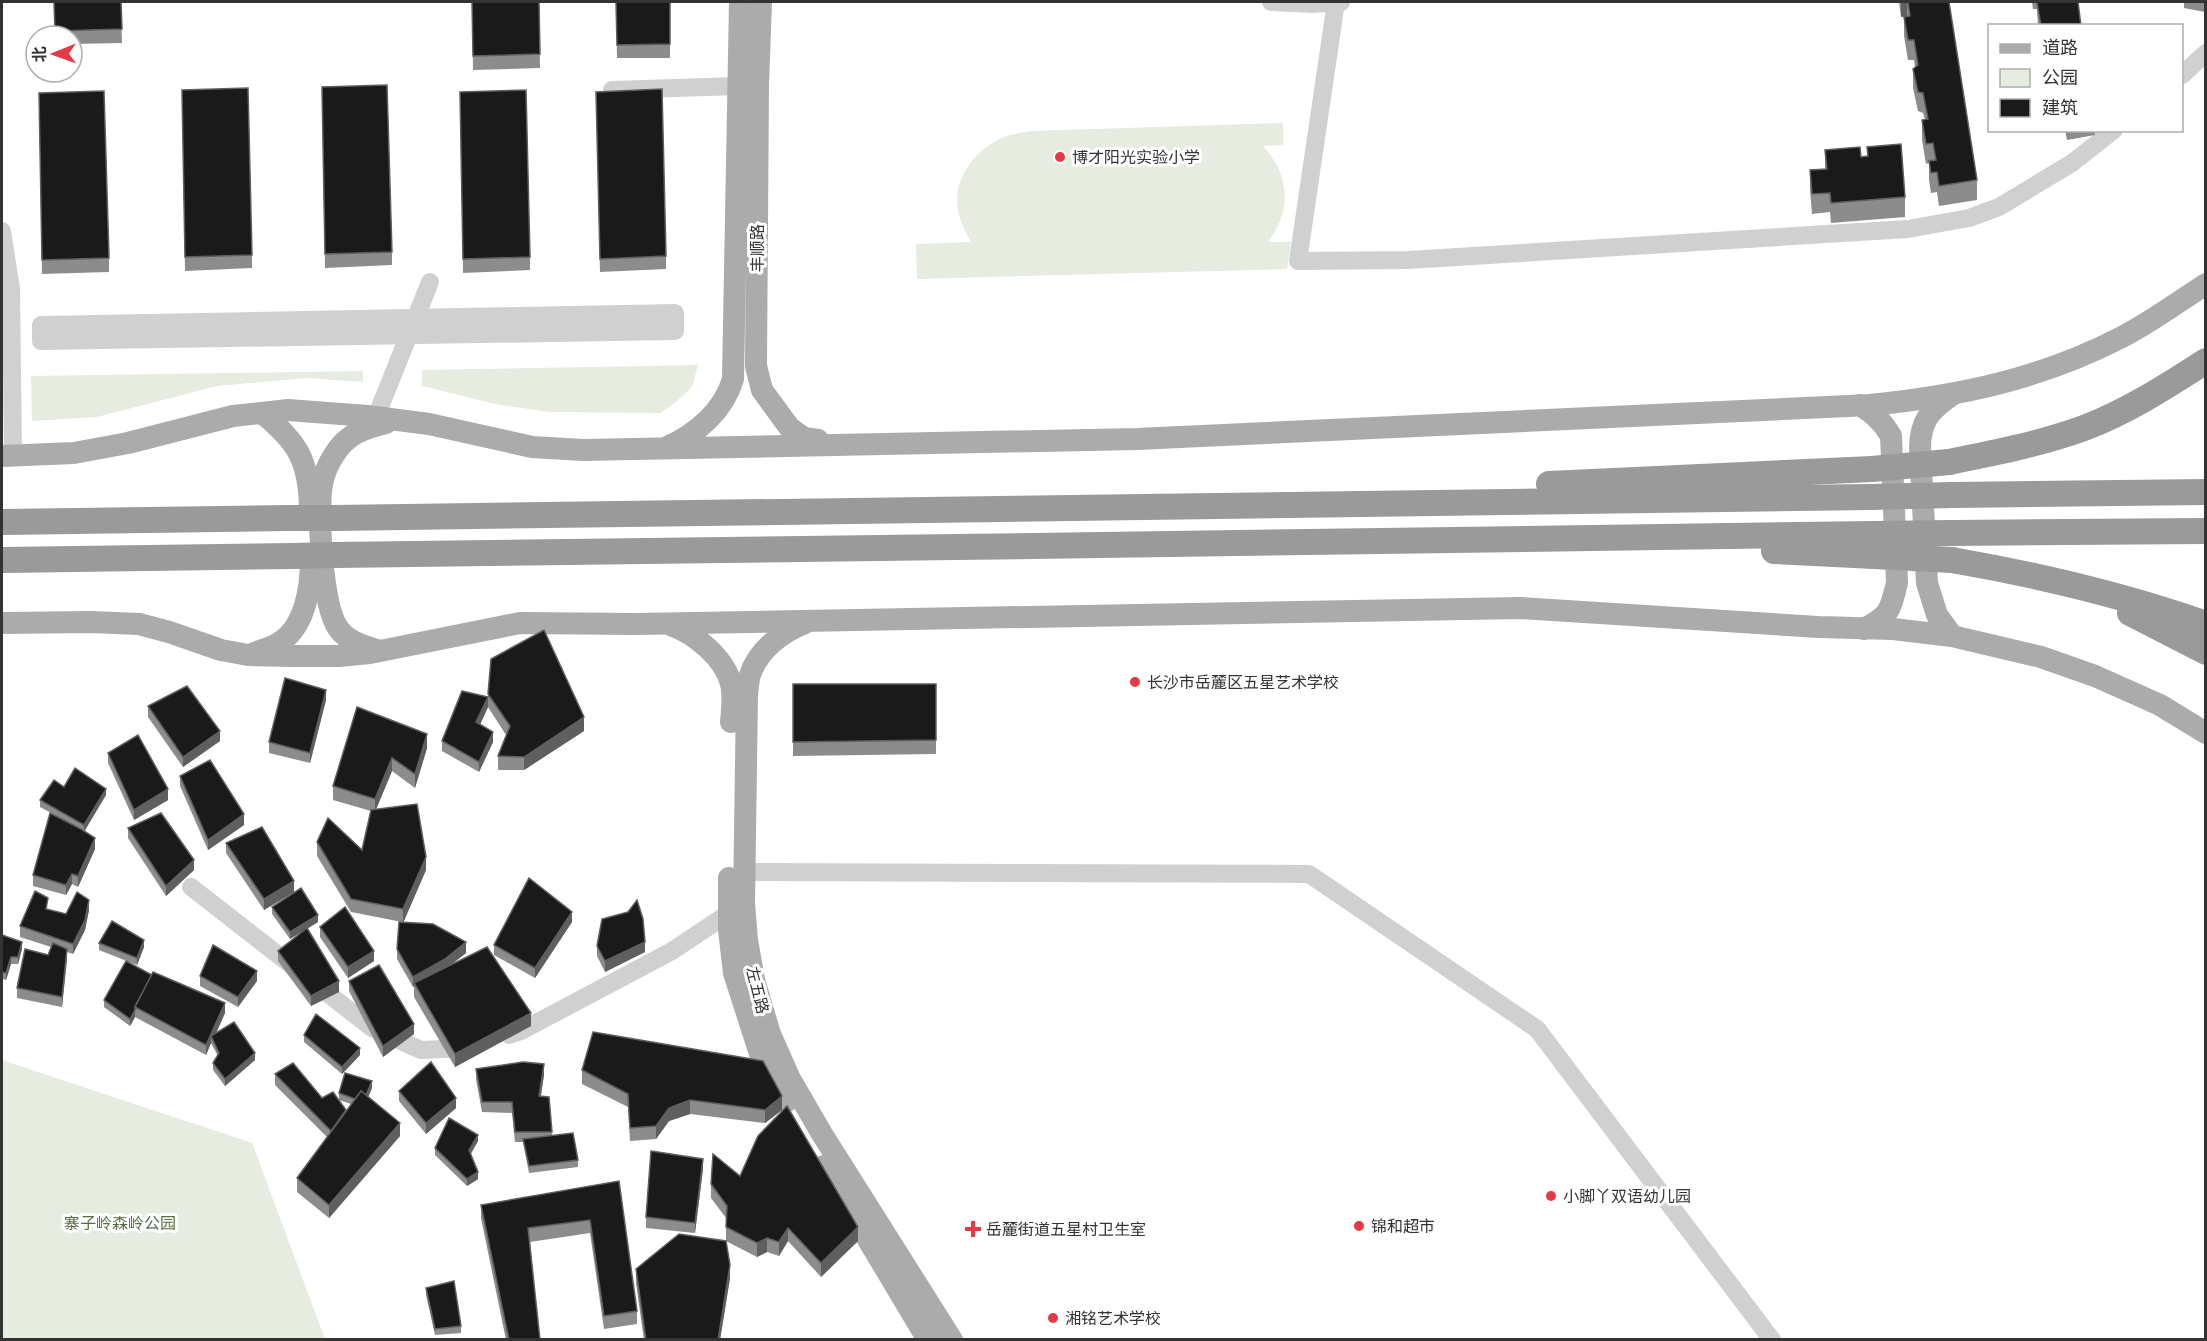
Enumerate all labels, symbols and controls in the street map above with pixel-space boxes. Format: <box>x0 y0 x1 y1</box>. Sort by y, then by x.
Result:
north arrow <box>24 24 84 84</box>
legend <box>1988 24 2183 132</box>
text: 道路 <box>2042 37 2078 58</box>
text: 北 <box>30 46 49 62</box>
text: 公园 <box>2042 67 2078 88</box>
text: 建筑 <box>2042 97 2078 118</box>
place label: 博才阳光实验小学 <box>1072 148 1200 167</box>
marker: 博才阳光实验小学 <box>1053 150 1067 164</box>
street label: 丰顺路 <box>748 224 767 272</box>
place label: 长沙市岳麓区五星艺术学校 <box>1147 673 1339 692</box>
marker: 长沙市岳麓区五星艺术学校 <box>1128 675 1142 689</box>
street label: 左五路 <box>742 965 773 1016</box>
place label: 小脚丫双语幼儿园 <box>1563 1187 1691 1206</box>
marker: 小脚丫双语幼儿园 <box>1544 1189 1558 1203</box>
park label: 寨子岭森岭公园 <box>64 1214 176 1233</box>
place label: 锦和超市 <box>1371 1217 1435 1236</box>
marker: 锦和超市 <box>1352 1219 1366 1233</box>
marker: 岳麓街道五星村卫生室 <box>964 1220 982 1238</box>
place label: 岳麓街道五星村卫生室 <box>986 1220 1146 1239</box>
place label: 湘铭艺术学校 <box>1065 1309 1161 1328</box>
marker: 湘铭艺术学校 <box>1046 1311 1060 1325</box>

